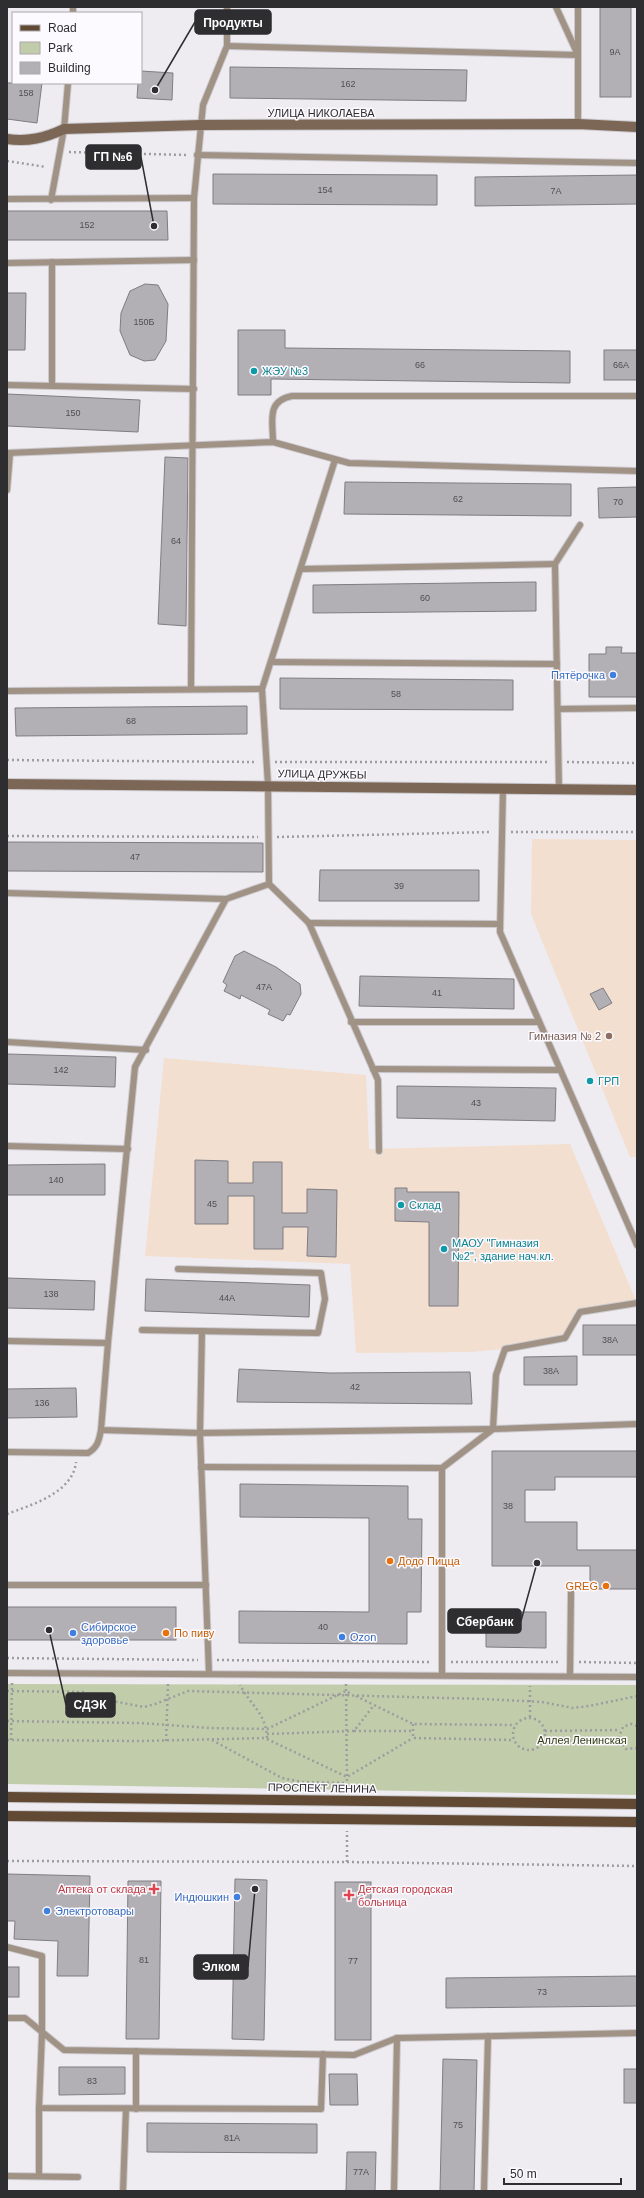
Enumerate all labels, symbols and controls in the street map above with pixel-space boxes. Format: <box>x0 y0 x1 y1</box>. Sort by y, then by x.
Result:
callout: Продукты <box>195 10 271 34</box>
legend <box>12 12 142 84</box>
text: Продукты <box>203 16 263 30</box>
text: Road <box>48 21 77 35</box>
text: Park <box>48 41 74 55</box>
house number: 9А <box>609 47 621 57</box>
text: Building <box>48 61 91 75</box>
house number: 162 <box>340 79 356 89</box>
house number: 158 <box>18 88 34 98</box>
street label: УЛИЦА НИКОЛАЕВА <box>267 107 375 119</box>
callout: ГП №6 <box>86 145 141 169</box>
text: ГП №6 <box>94 150 133 164</box>
house number: 154 <box>317 185 333 195</box>
house number: 7А <box>550 186 562 196</box>
house number: 152 <box>79 220 95 230</box>
house number: 150Б <box>134 317 155 327</box>
house number: 66 <box>415 360 425 370</box>
house number: 66А <box>613 360 629 370</box>
place label: ЖЭУ №3 <box>262 365 308 377</box>
marker: ЖЭУ №3 <box>249 366 259 376</box>
house number: 150 <box>65 408 81 418</box>
house number: 62 <box>453 494 463 504</box>
house number: 70 <box>613 497 623 507</box>
house number: 64 <box>171 536 181 546</box>
house number: 60 <box>420 593 430 603</box>
place label: Пятёрочка <box>551 669 606 681</box>
marker: Пятёрочка <box>608 670 618 680</box>
house number: 58 <box>391 689 401 699</box>
house number: 68 <box>126 716 136 726</box>
street label: УЛИЦА ДРУЖБЫ <box>277 767 367 781</box>
house number: 47 <box>130 852 140 862</box>
house number: 39 <box>394 881 404 891</box>
house number: 47А <box>256 982 272 992</box>
house number: 41 <box>432 988 442 998</box>
place label: Гимназия № 2 <box>529 1030 601 1042</box>
marker: Гимназия № 2 <box>604 1031 614 1041</box>
house number: 142 <box>53 1065 69 1075</box>
place label: ГРП <box>598 1075 619 1087</box>
marker: ГРП <box>585 1076 595 1086</box>
house number: 43 <box>471 1098 481 1108</box>
house number: 140 <box>48 1175 64 1185</box>
house number: 45 <box>207 1199 217 1209</box>
place label: Склад <box>409 1199 441 1211</box>
marker: Склад <box>396 1200 406 1210</box>
place label: МАОУ "Гимназия №2", здание нач.кл. <box>452 1237 554 1262</box>
marker: МАОУ "Гимназия №2", здание нач.кл. <box>439 1244 449 1254</box>
house number: 138 <box>43 1289 59 1299</box>
house number: 44А <box>219 1293 235 1303</box>
house number: 38А <box>602 1335 618 1345</box>
house number: 38А <box>543 1366 559 1376</box>
house number: 42 <box>350 1382 360 1392</box>
house number: 136 <box>34 1398 50 1408</box>
house number: 38 <box>503 1501 513 1511</box>
place label: Додо Пицца <box>398 1555 461 1567</box>
marker: Додо Пицца <box>385 1556 395 1566</box>
place label: GREG <box>566 1580 598 1592</box>
marker: GREG <box>601 1581 611 1591</box>
callout: Сбербанк <box>448 1609 521 1633</box>
text: Сбербанк <box>456 1615 515 1629</box>
place label: Сибирское здоровье <box>81 1621 136 1646</box>
house number: 40 <box>318 1622 328 1632</box>
place label: По пиву <box>174 1627 215 1639</box>
marker: Сибирское здоровье <box>68 1628 78 1638</box>
marker: По пиву <box>161 1628 171 1638</box>
place label: Ozon <box>350 1631 376 1643</box>
marker: Ozon <box>337 1632 347 1642</box>
callout: СДЭК <box>66 1693 115 1717</box>
text: СДЭК <box>74 1698 107 1712</box>
park label: Аллея Ленинская <box>537 1734 627 1746</box>
street label: ПРОСПЕКТ ЛЕНИНА <box>268 1781 377 1795</box>
place label: Аптека от склада <box>58 1883 147 1895</box>
place label: Детская городская больница <box>358 1883 453 1908</box>
marker: Аптека от склада <box>149 1884 159 1894</box>
marker: Детская городская больница <box>343 1889 355 1901</box>
place label: Индюшкин <box>174 1891 229 1903</box>
marker: Индюшкин <box>232 1892 242 1902</box>
place label: Электротовары <box>55 1905 134 1917</box>
marker: Электротовары <box>42 1906 52 1916</box>
house number: 81 <box>139 1955 149 1965</box>
callout: Элком <box>194 1955 248 1979</box>
house number: 77 <box>348 1956 358 1966</box>
text: Элком <box>202 1960 240 1974</box>
house number: 73 <box>537 1987 547 1997</box>
house number: 83 <box>87 2076 97 2086</box>
house number: 75 <box>453 2120 463 2130</box>
house number: 81А <box>224 2133 240 2143</box>
scale bar <box>504 2160 621 2186</box>
house number: 77А <box>353 2167 369 2177</box>
text: 50 m <box>510 2167 537 2181</box>

